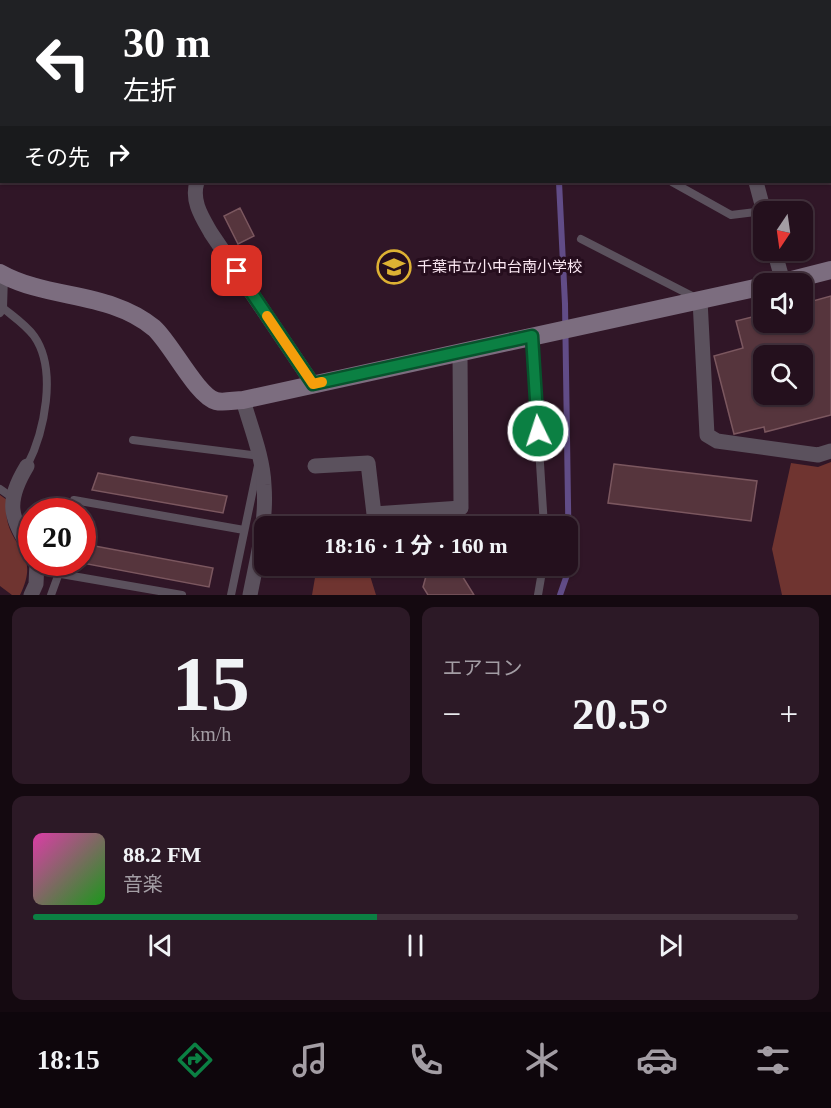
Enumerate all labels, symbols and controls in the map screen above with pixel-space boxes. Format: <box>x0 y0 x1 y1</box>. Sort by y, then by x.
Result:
text: 30 m <box>123 20 211 66</box>
icon: left <box>24 24 102 102</box>
text: 左折 <box>123 76 177 106</box>
icon: right <box>102 138 135 171</box>
text: その先 <box>24 145 90 170</box>
north arrow <box>753 201 813 261</box>
map controls <box>753 201 813 405</box>
pin <box>211 245 262 296</box>
school or university icon: 千葉市立小中台南小学校 <box>376 249 412 285</box>
icon: arrive <box>220 254 253 287</box>
place label: 千葉市立小中台南小学校 <box>417 259 582 275</box>
button: sound <box>753 273 813 333</box>
button: search <box>753 345 813 405</box>
position arrow <box>506 399 570 463</box>
speed limit sign: 20 <box>18 498 96 576</box>
text: 18:16 · 1 分 · 160 m <box>324 533 508 558</box>
text: 15 <box>172 640 250 727</box>
text: エアコン <box>443 657 523 679</box>
text: 20.5° <box>572 689 669 739</box>
text: − <box>443 696 461 732</box>
text: + <box>779 696 798 732</box>
text: km/h <box>190 723 231 745</box>
text: 88.2 FM <box>123 842 201 867</box>
text: 音楽 <box>123 873 163 895</box>
icon: previous <box>144 929 177 962</box>
icon: pause <box>399 929 432 962</box>
icon: next <box>654 929 687 962</box>
icon: directions <box>174 1039 216 1081</box>
icon: music <box>289 1039 331 1081</box>
icon: phone <box>405 1039 447 1081</box>
icon: climate <box>521 1039 563 1081</box>
icon: car <box>636 1039 678 1081</box>
icon: filters <box>752 1039 794 1081</box>
text: 18:15 <box>37 1045 100 1075</box>

